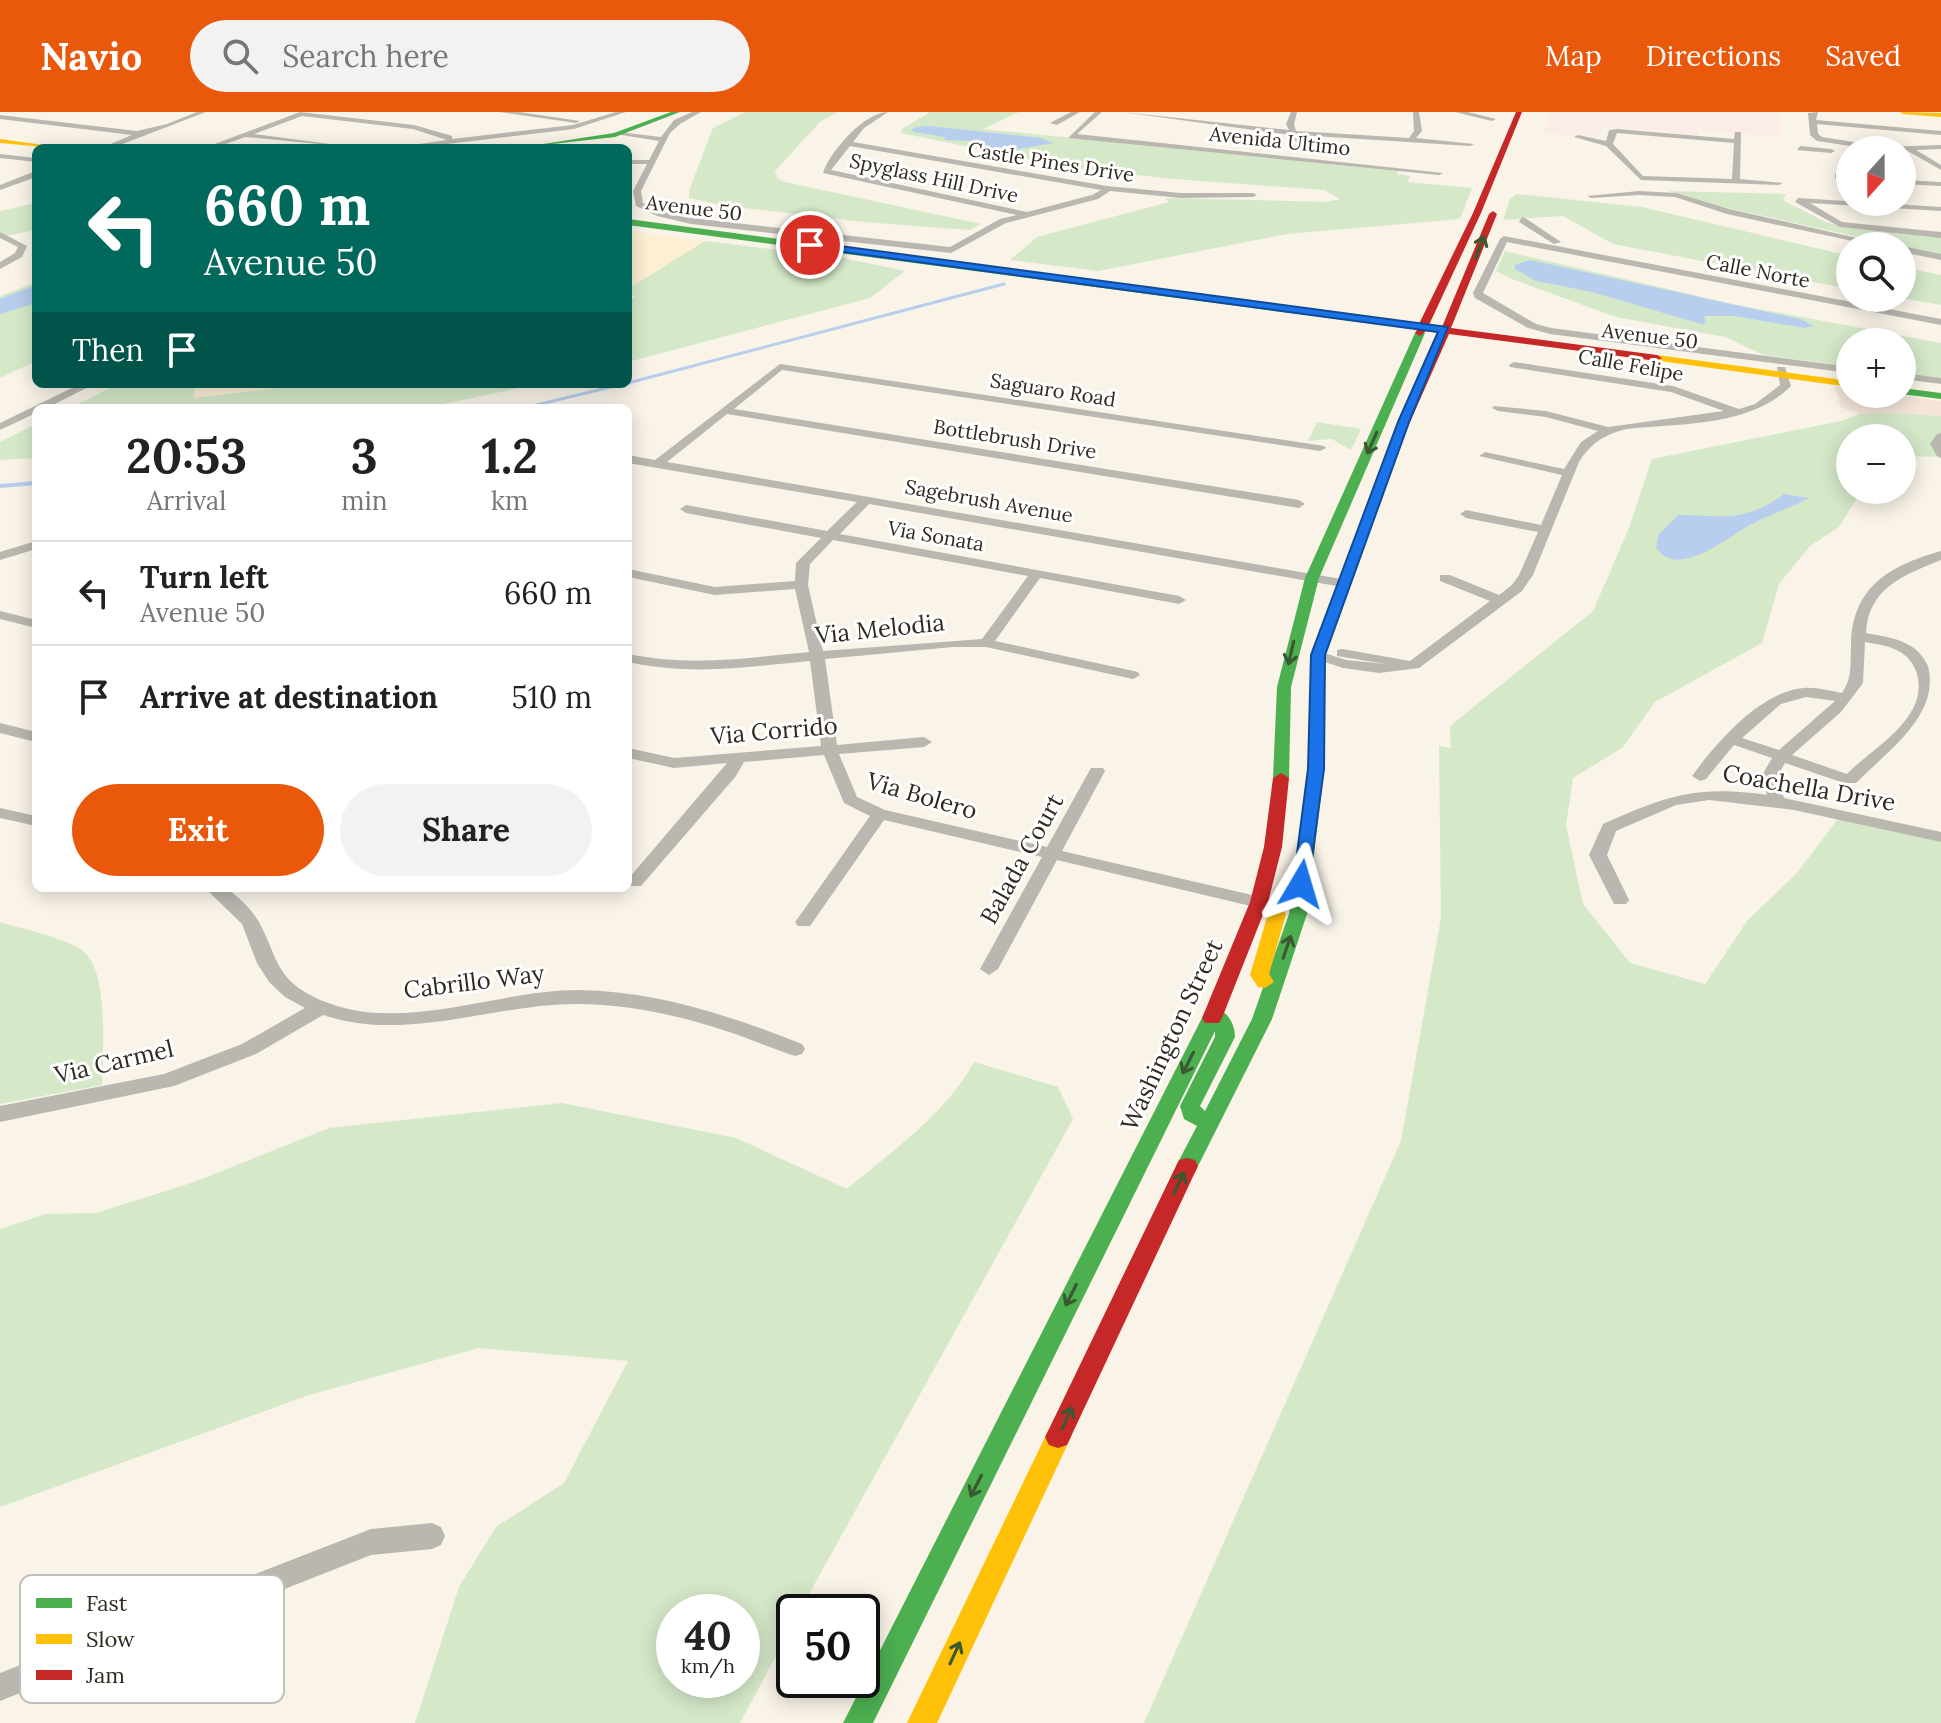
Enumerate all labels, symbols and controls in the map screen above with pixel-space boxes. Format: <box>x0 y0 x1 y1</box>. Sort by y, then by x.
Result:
search box <box>190 20 750 92</box>
text: Navio <box>40 32 142 80</box>
icon: search <box>218 34 262 78</box>
text: Search here <box>282 37 449 75</box>
text: Map <box>1545 38 1602 74</box>
text: Directions <box>1646 38 1781 74</box>
text: Saved <box>1825 38 1901 74</box>
street label: Avenida Ultimo <box>1207 121 1352 160</box>
street label: Castle Pines Drive <box>966 136 1136 187</box>
north arrow <box>1836 136 1916 216</box>
map controls <box>1836 136 1916 504</box>
street label: Spyglass Hill Drive <box>848 147 1021 208</box>
text: 660 m <box>204 169 370 240</box>
icon: left <box>72 176 176 280</box>
street label: Avenue 50 <box>644 189 743 226</box>
pin <box>776 211 844 279</box>
icon: arrive <box>788 223 832 267</box>
button: search <box>1836 232 1916 312</box>
one-way arrow <box>1474 235 1489 260</box>
text: Avenue 50 <box>204 239 378 285</box>
street label: Calle Norte <box>1704 248 1812 293</box>
street label: Avenue 50 <box>1600 317 1699 354</box>
icon: arrive <box>160 328 204 372</box>
button: + <box>1836 328 1916 408</box>
text: Then <box>72 331 144 369</box>
street label: Calle Felipe <box>1576 343 1686 386</box>
street label: Saguaro Road <box>988 367 1118 412</box>
street label: Bottlebrush Drive <box>932 413 1099 464</box>
button: − <box>1836 424 1916 504</box>
text: 20:53 <box>126 425 247 486</box>
text: 3 <box>351 425 378 486</box>
text: 1.2 <box>482 425 538 486</box>
one-way arrow <box>1363 430 1378 455</box>
street label: Sagebrush Avenue <box>903 473 1075 528</box>
text: Arrival <box>147 484 226 517</box>
text: min <box>341 484 387 517</box>
text: km <box>491 484 528 517</box>
street label: Via Sonata <box>885 515 986 556</box>
text: Turn left <box>140 558 268 596</box>
icon: left <box>72 571 116 615</box>
text: 660 m <box>504 574 592 612</box>
text: Avenue 50 <box>140 596 265 629</box>
street label: Via Melodia <box>813 606 946 651</box>
one-way arrow <box>1283 640 1298 666</box>
icon: arrive <box>72 675 116 719</box>
text: Arrive at destination <box>140 678 438 716</box>
text: 510 m <box>511 678 592 716</box>
street label: Via Corrido <box>708 710 839 752</box>
street label: Coachella Drive <box>1720 757 1898 818</box>
street label: Via Bolero <box>862 765 981 826</box>
button: Exit <box>72 784 324 876</box>
button: Share <box>340 784 592 876</box>
street label: Balada Court <box>973 788 1070 929</box>
position arrow <box>1259 842 1343 926</box>
street label: Washington Street <box>1114 934 1230 1135</box>
one-way arrow <box>1280 935 1295 960</box>
street label: Cabrillo Way <box>402 957 546 1006</box>
street label: Via Carmel <box>50 1033 176 1090</box>
one-way arrow <box>1180 1051 1196 1075</box>
one-way arrow <box>1172 1171 1187 1195</box>
one-way arrow <box>1063 1283 1079 1307</box>
one-way arrow <box>1060 1406 1075 1430</box>
one-way arrow <box>968 1473 983 1497</box>
legend <box>20 1575 284 1703</box>
text: Fast <box>86 1589 128 1617</box>
speed limit sign: 50 <box>776 1594 880 1698</box>
text: 40 <box>684 1610 732 1661</box>
text: Slow <box>86 1625 135 1653</box>
one-way arrow <box>948 1641 963 1665</box>
text: km/h <box>681 1653 735 1678</box>
text: Jam <box>85 1661 125 1689</box>

